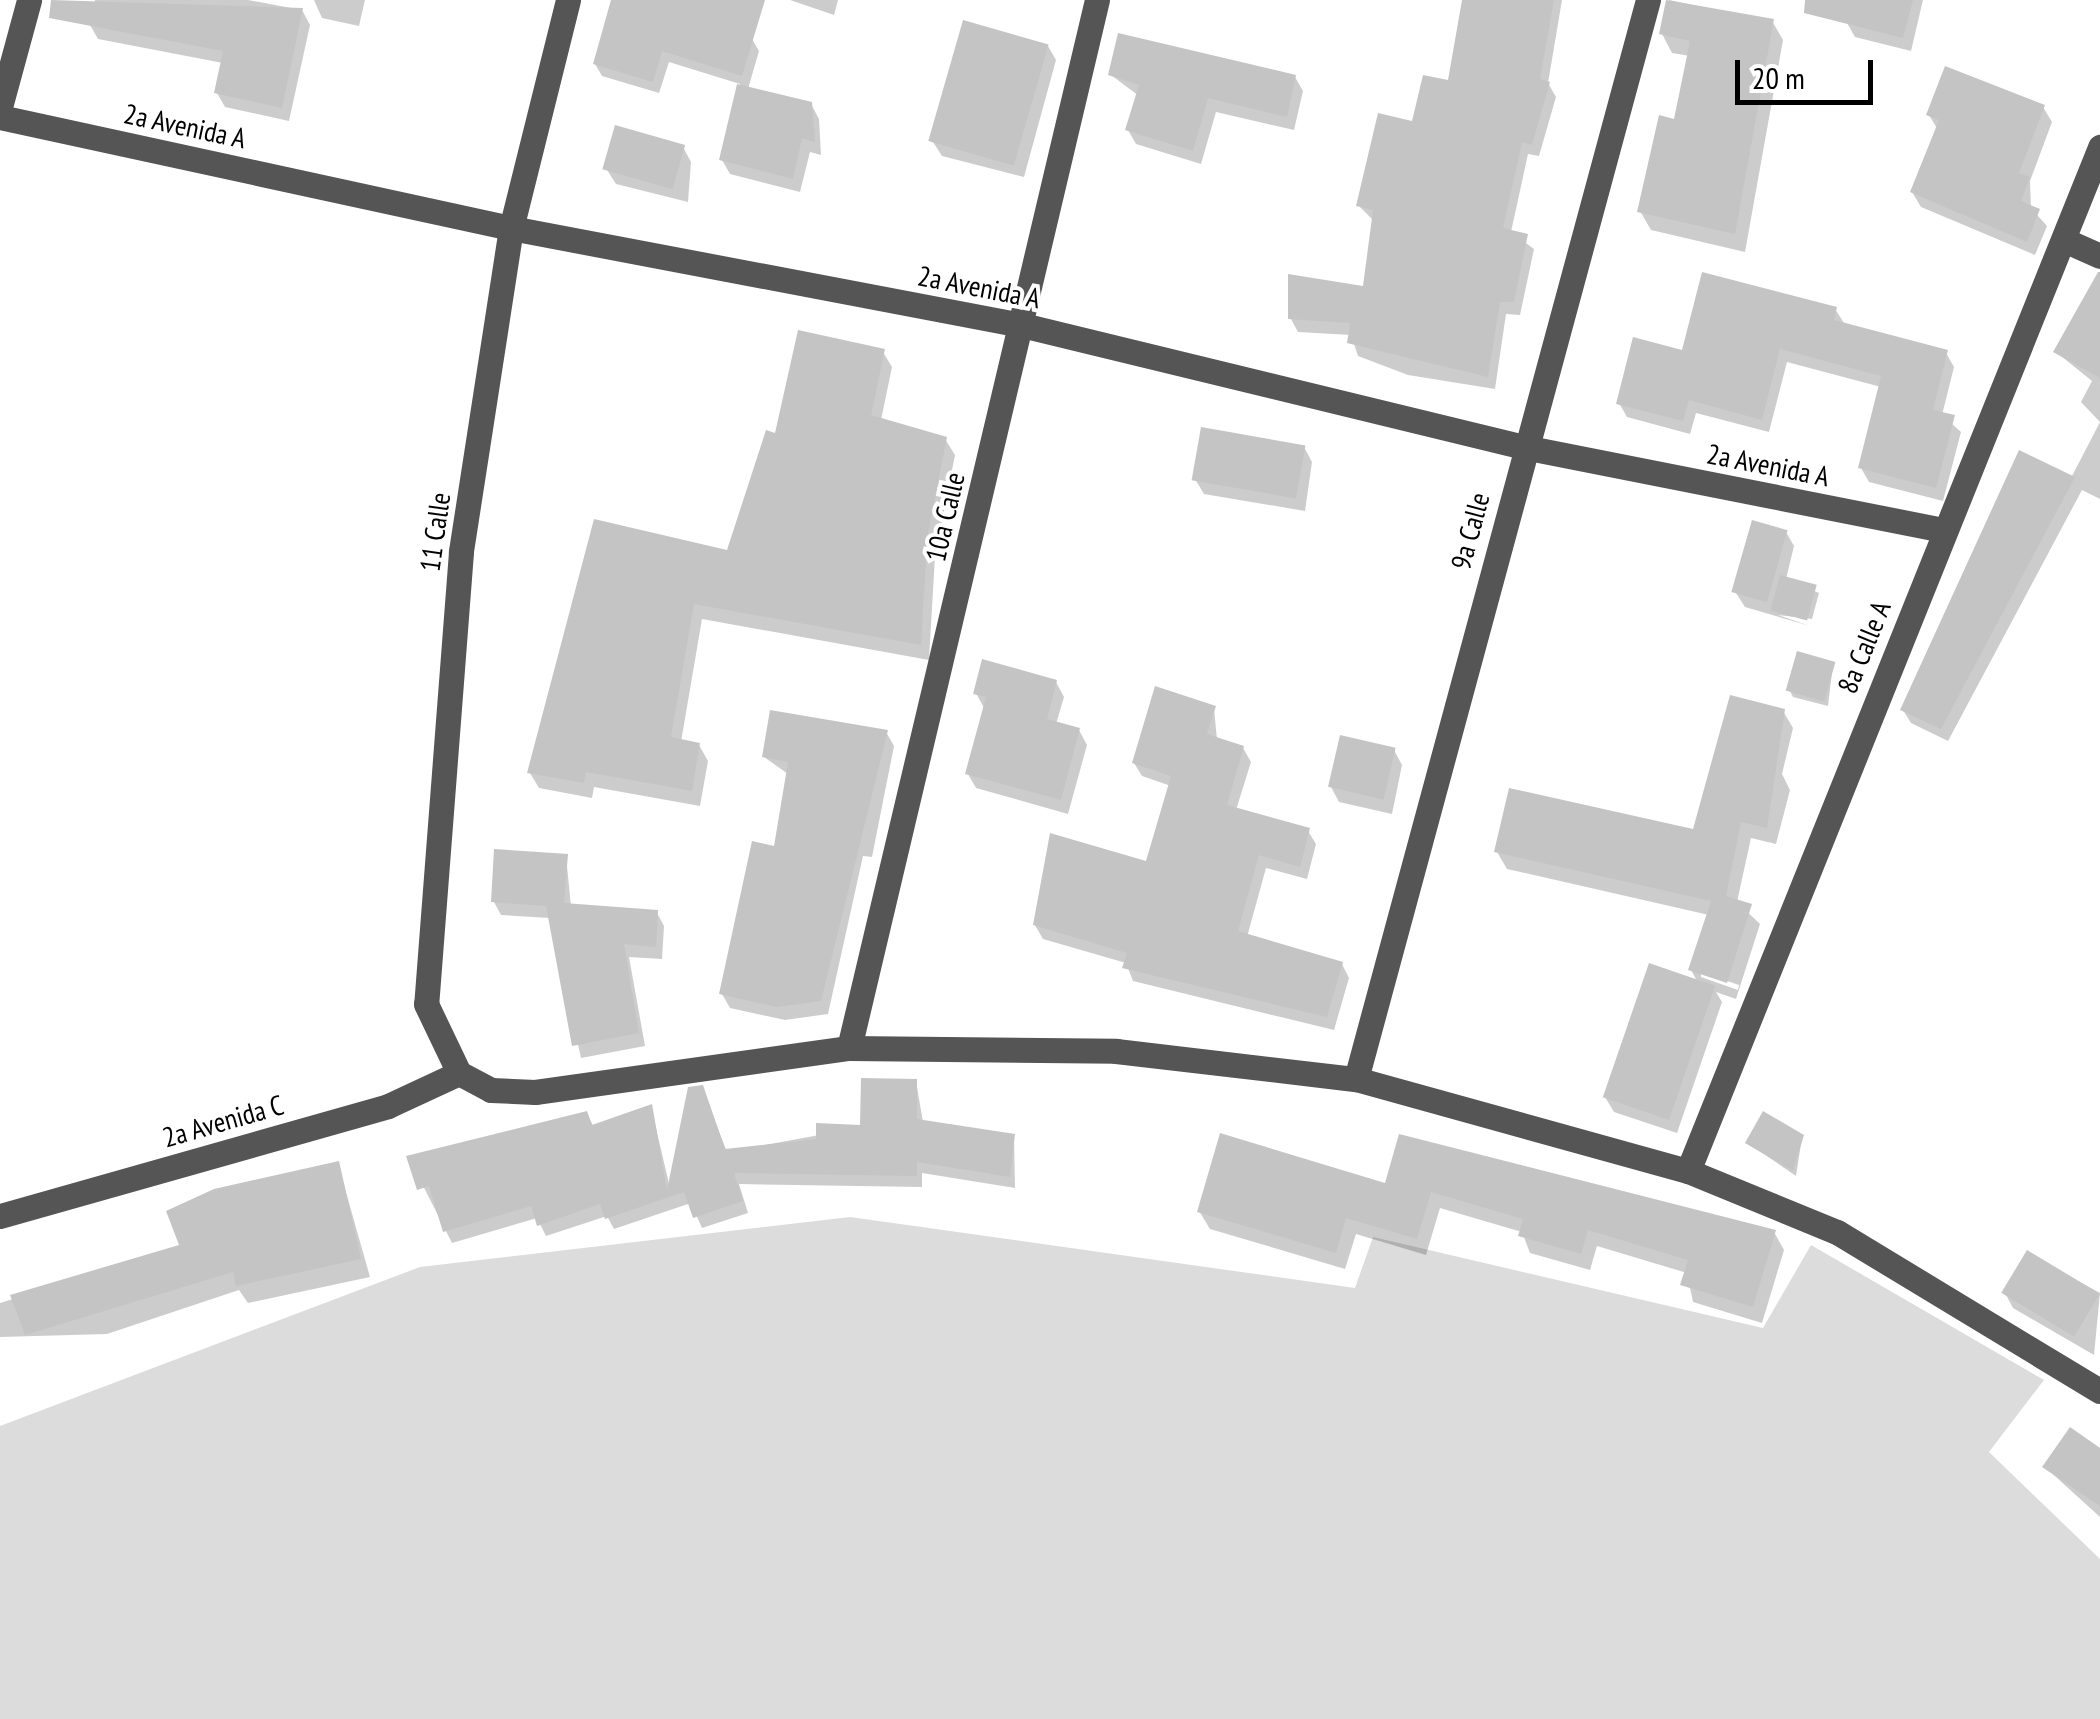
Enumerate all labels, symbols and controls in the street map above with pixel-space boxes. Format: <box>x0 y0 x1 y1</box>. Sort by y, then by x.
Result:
scale bar <box>1740 40 1878 102</box>
text: 20 m <box>1752 58 1805 97</box>
street label: 2a Avenida A <box>120 97 250 155</box>
street label: 2a Avenida A <box>914 259 1044 315</box>
street label: 2a Avenida A <box>1703 437 1833 493</box>
street label: 10a Calle <box>918 469 972 565</box>
street label: 9a Calle <box>1444 489 1496 573</box>
street label: 11 Calle <box>413 490 457 574</box>
street label: 8a Calle A <box>1830 596 1898 698</box>
street label: 2a Avenida C <box>158 1088 288 1154</box>

